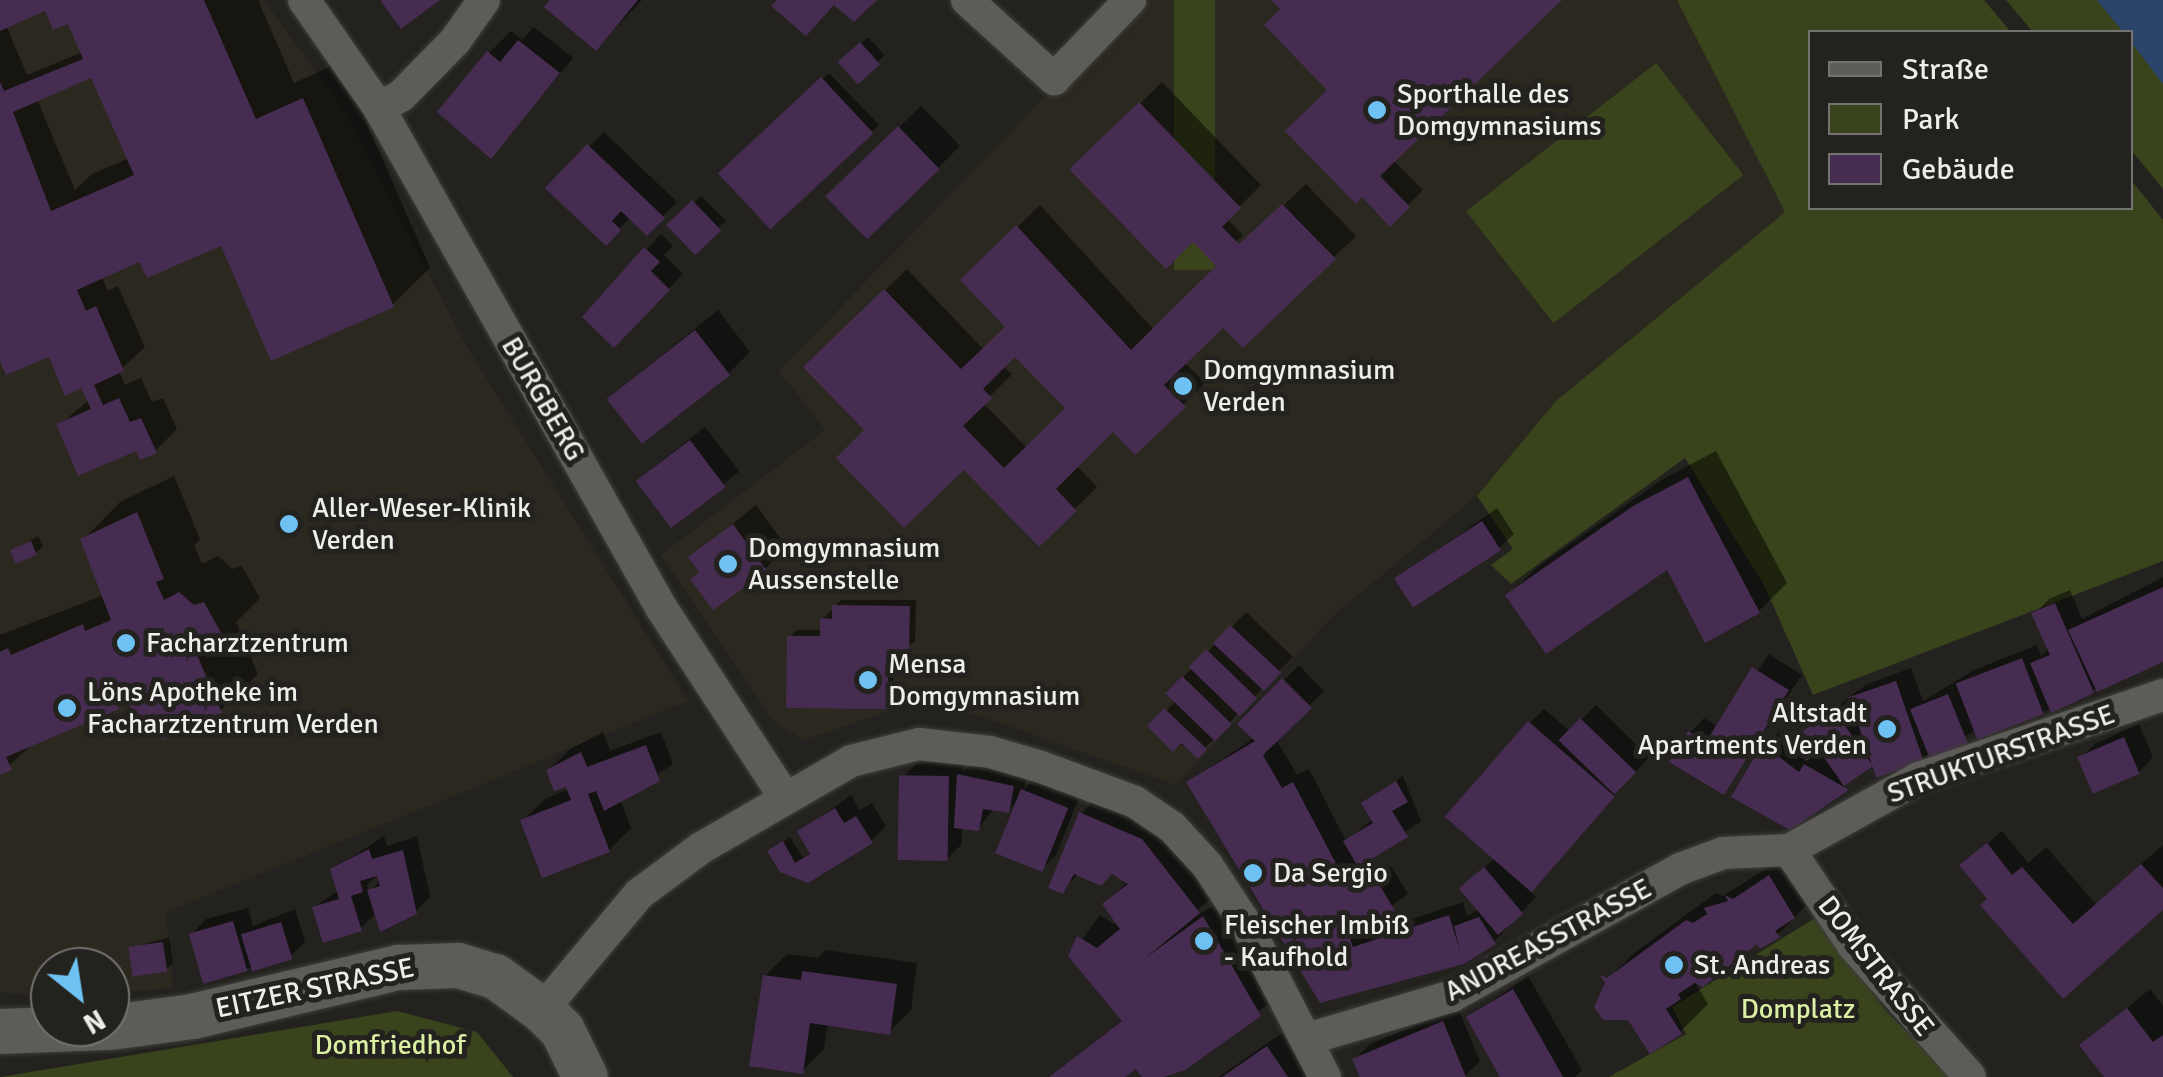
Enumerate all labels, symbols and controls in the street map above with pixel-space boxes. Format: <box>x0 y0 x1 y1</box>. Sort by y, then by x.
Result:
legend <box>1808 30 2133 210</box>
text: Straße <box>1902 51 1989 88</box>
place label: Sporthalle des Domgymnasiums <box>1397 77 1601 143</box>
marker: Sporthalle des Domgymnasiums <box>1366 99 1388 121</box>
text: Park <box>1902 101 1960 138</box>
text: Gebäude <box>1902 151 2015 188</box>
street label: BURGBERG <box>494 331 592 467</box>
place label: Domgymnasium Verden <box>1203 353 1395 419</box>
marker: Domgymnasium Verden <box>1172 375 1194 397</box>
place label: Aller-Weser-Klinik Verden <box>312 491 531 557</box>
marker: Aller-Weser-Klinik Verden <box>276 511 302 537</box>
place label: Domgymnasium Aussenstelle <box>748 531 940 597</box>
marker: Domgymnasium Aussenstelle <box>717 553 739 575</box>
place label: Facharztzentrum <box>146 626 349 660</box>
marker: Facharztzentrum <box>115 632 137 654</box>
place label: Mensa Domgymnasium <box>888 647 1080 713</box>
marker: Mensa Domgymnasium <box>857 669 879 691</box>
place label: Löns Apotheke im Facharztzentrum Verden <box>87 675 379 741</box>
place label: Altstadt Apartments Verden <box>1637 696 1867 762</box>
marker: Löns Apotheke im Facharztzentrum Verden <box>56 697 78 719</box>
street label: STRUKTURSTRASSE <box>1883 697 2119 811</box>
marker: Altstadt Apartments Verden <box>1876 718 1898 740</box>
place label: Da Sergio <box>1273 856 1388 890</box>
marker: Da Sergio <box>1242 862 1264 884</box>
street label: ANDREASSTRASSE <box>1439 871 1657 1009</box>
street label: DOMSTRASSE <box>1811 889 1941 1043</box>
place label: Fleischer Imbiß - Kaufhold <box>1224 908 1410 974</box>
marker: Fleischer Imbiß - Kaufhold <box>1193 930 1215 952</box>
north arrow <box>30 947 130 1047</box>
place label: St. Andreas <box>1694 948 1830 982</box>
street label: EITZER STRASSE <box>213 951 417 1025</box>
marker: St. Andreas <box>1663 954 1685 976</box>
park label: Domplatz <box>1741 992 1855 1026</box>
text: N <box>77 1002 111 1041</box>
park label: Domfriedhof <box>314 1028 466 1062</box>

